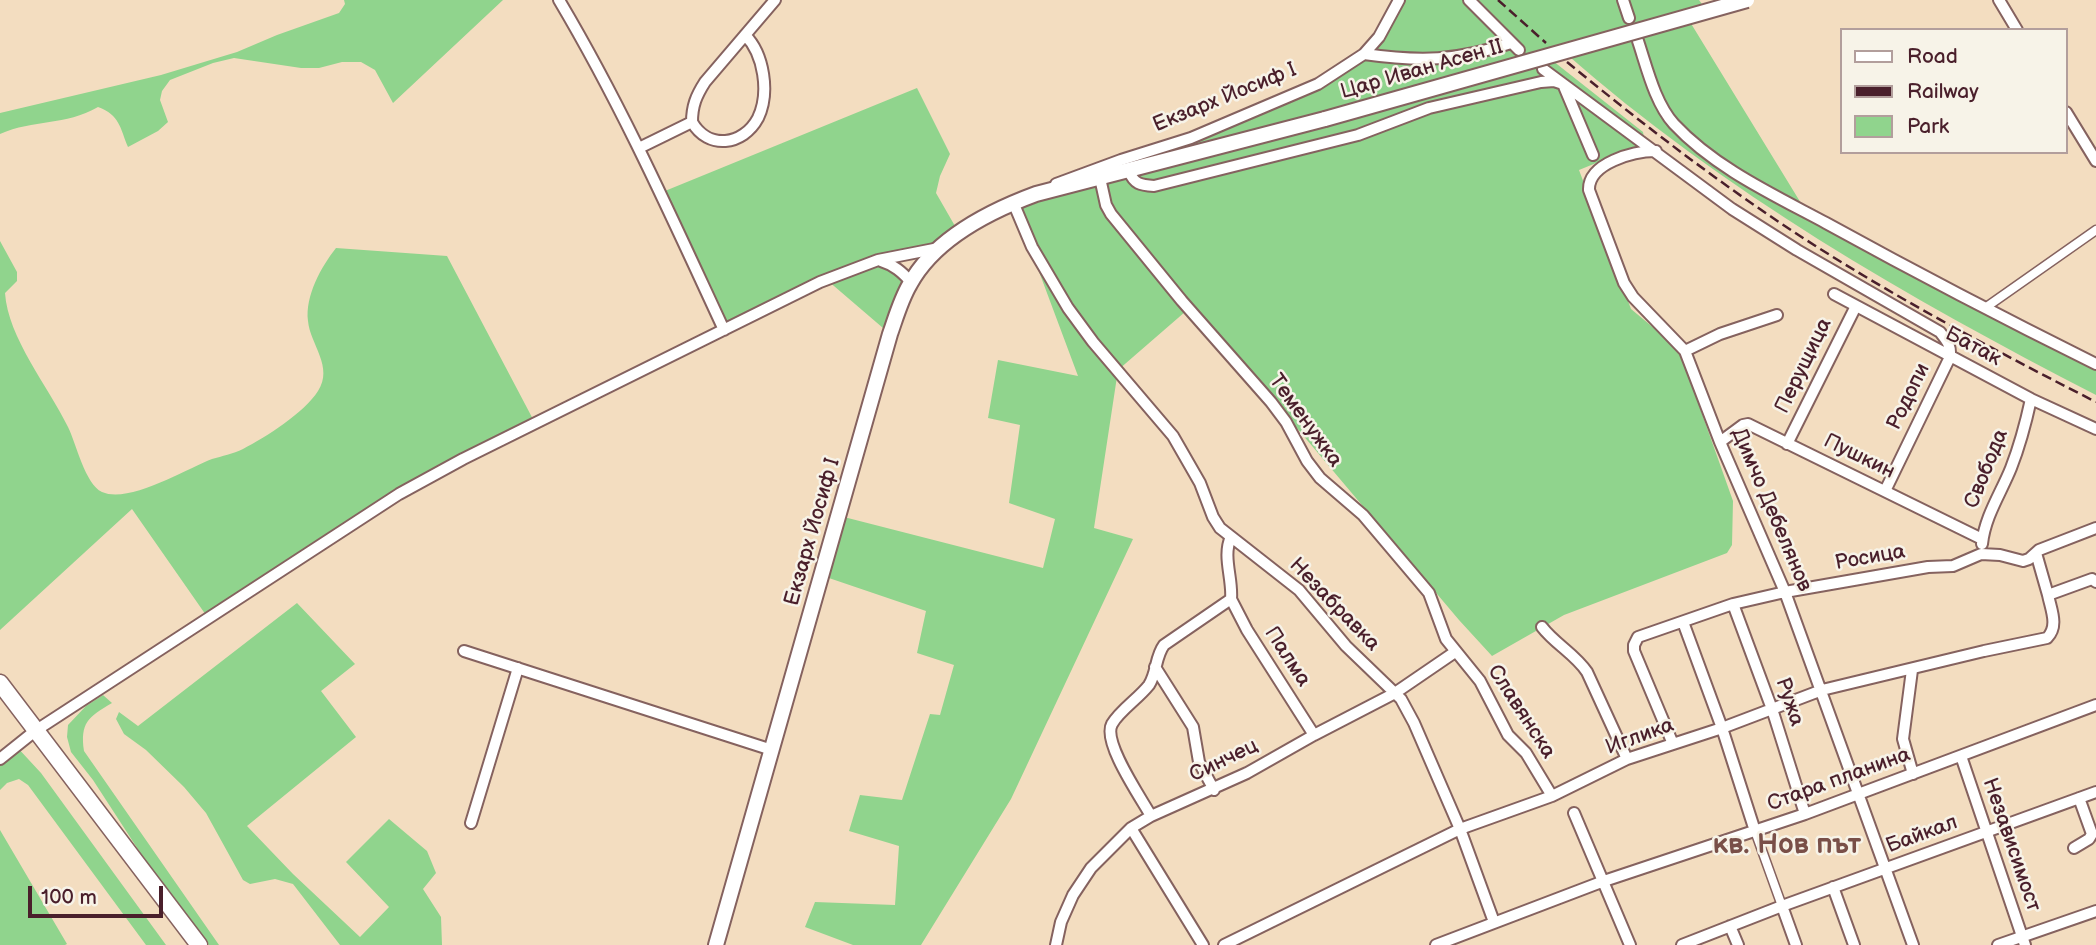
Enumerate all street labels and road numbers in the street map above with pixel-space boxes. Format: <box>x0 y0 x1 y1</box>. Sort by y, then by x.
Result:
street label: Цар Иван Асен II <box>1338 35 1506 105</box>
street label: Екзарх Йосиф I <box>1150 58 1300 138</box>
street label: Перущица <box>1770 314 1838 418</box>
street label: Батак <box>1941 322 2005 372</box>
street label: Родопи <box>1882 359 1936 435</box>
street label: Теменужка <box>1263 370 1347 472</box>
street label: Димчо Дебелянов <box>1725 424 1817 596</box>
street label: Свобода <box>1960 426 2014 512</box>
street label: Пушкин <box>1819 429 1899 485</box>
street label: Екзарх Йосиф I <box>780 455 846 609</box>
street label: Росица <box>1833 539 1907 577</box>
street label: Незабравка <box>1283 553 1385 657</box>
street label: Палма <box>1258 622 1316 692</box>
street label: Славянска <box>1481 660 1561 764</box>
street label: Ружа <box>1769 674 1809 730</box>
street label: Иглика <box>1603 713 1677 761</box>
street label: Синчец <box>1186 734 1262 788</box>
street label: Стара планина <box>1764 742 1914 818</box>
street label: Независимост <box>1976 775 2046 915</box>
street label: Байкал <box>1883 810 1961 860</box>

